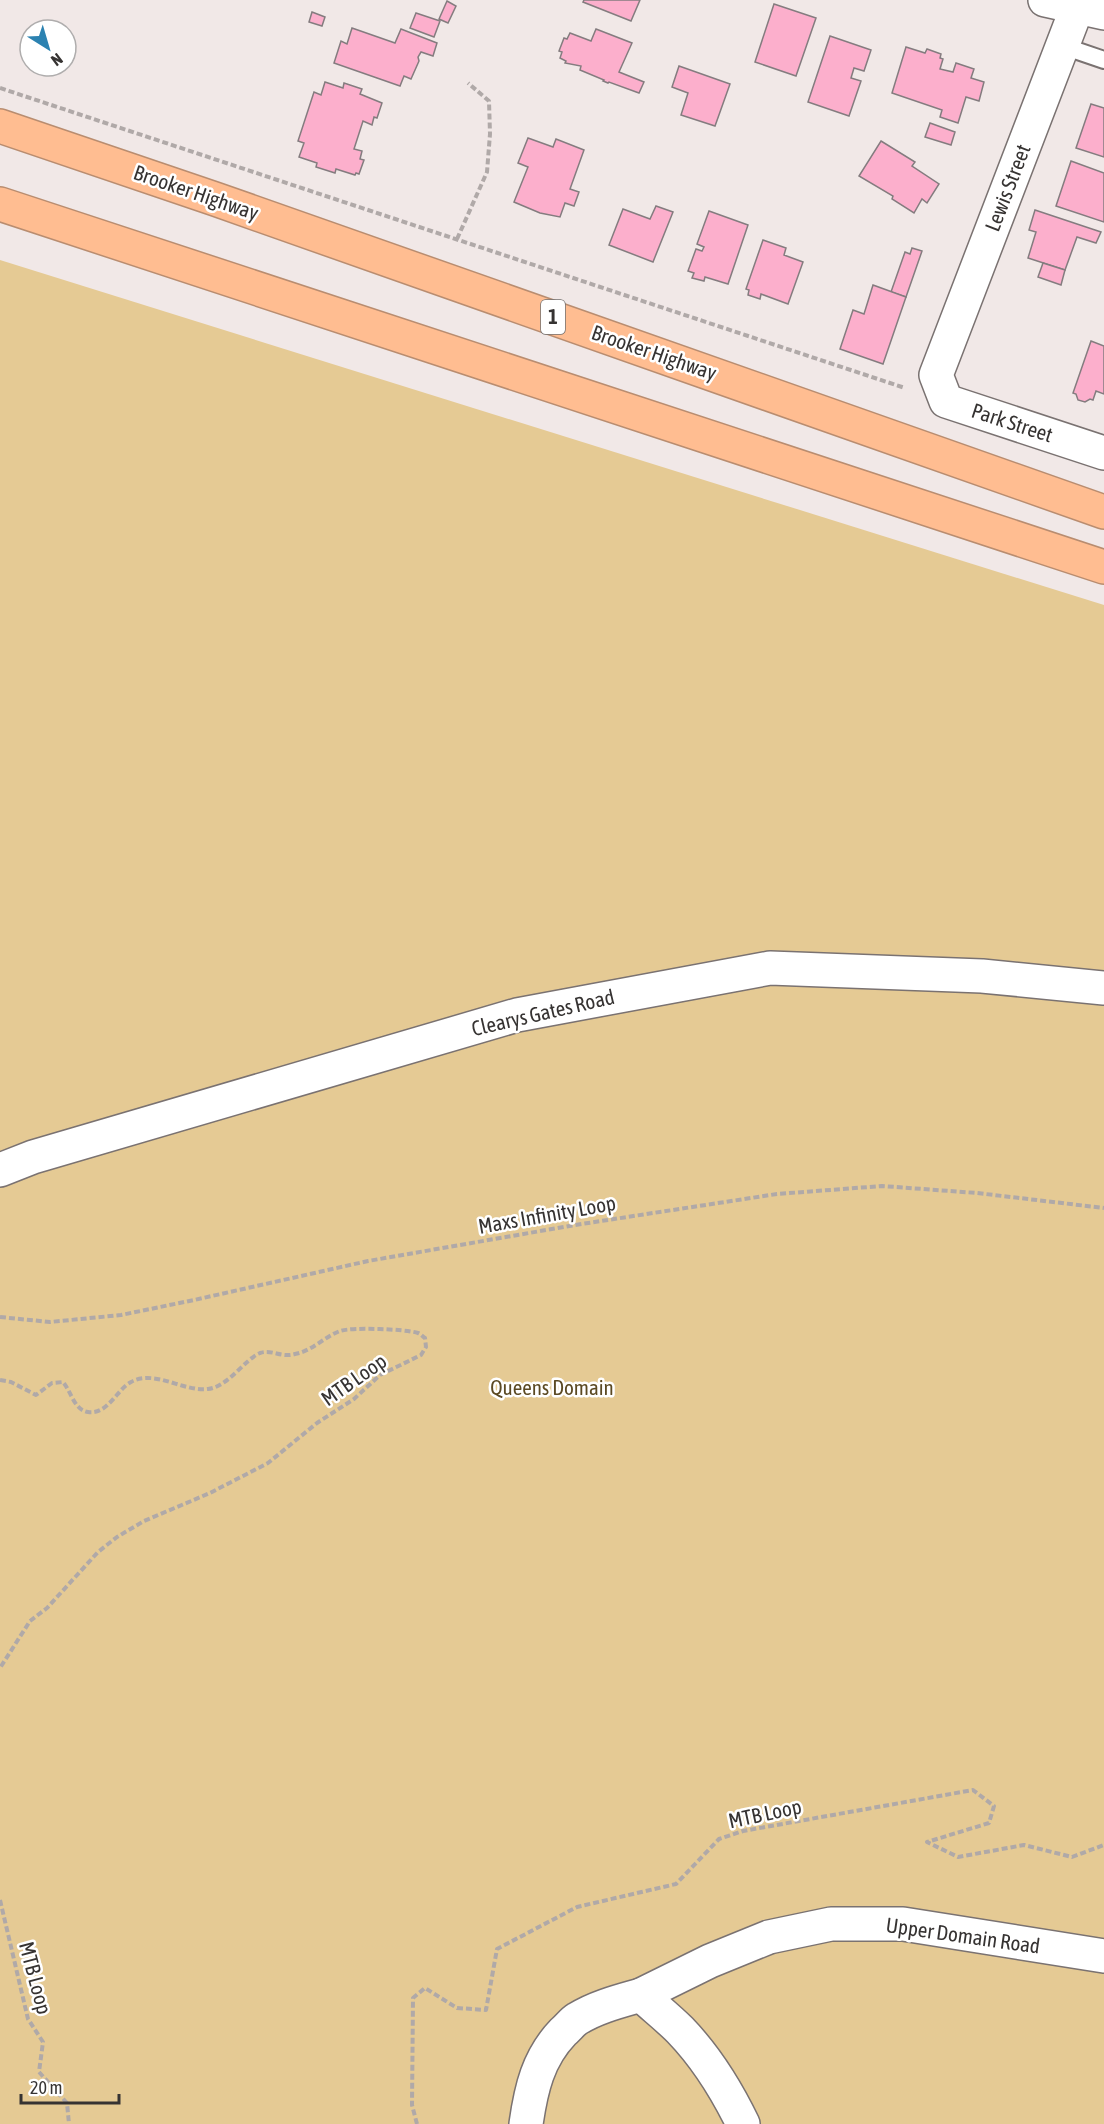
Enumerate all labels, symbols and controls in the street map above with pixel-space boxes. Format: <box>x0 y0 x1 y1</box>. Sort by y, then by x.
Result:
north arrow <box>18 18 78 78</box>
text: N <box>48 50 66 70</box>
street label: Lewis Street <box>980 141 1035 235</box>
street label: Brooker Highway <box>131 159 262 225</box>
road number: 1 <box>541 300 565 334</box>
street label: Brooker Highway <box>589 319 720 385</box>
street label: Park Street <box>969 398 1056 446</box>
street label: Clearys Gates Road <box>469 984 617 1040</box>
street label: Maxs Infinity Loop <box>476 1190 617 1238</box>
street label: MTB Loop <box>316 1348 391 1410</box>
park label: Queens Domain <box>490 1375 614 1399</box>
street label: MTB Loop <box>726 1794 803 1832</box>
street label: Upper Domain Road <box>885 1912 1042 1958</box>
street label: MTB Loop <box>15 1939 57 2017</box>
scale bar <box>21 2067 118 2105</box>
text: 20 m <box>30 2077 62 2098</box>

